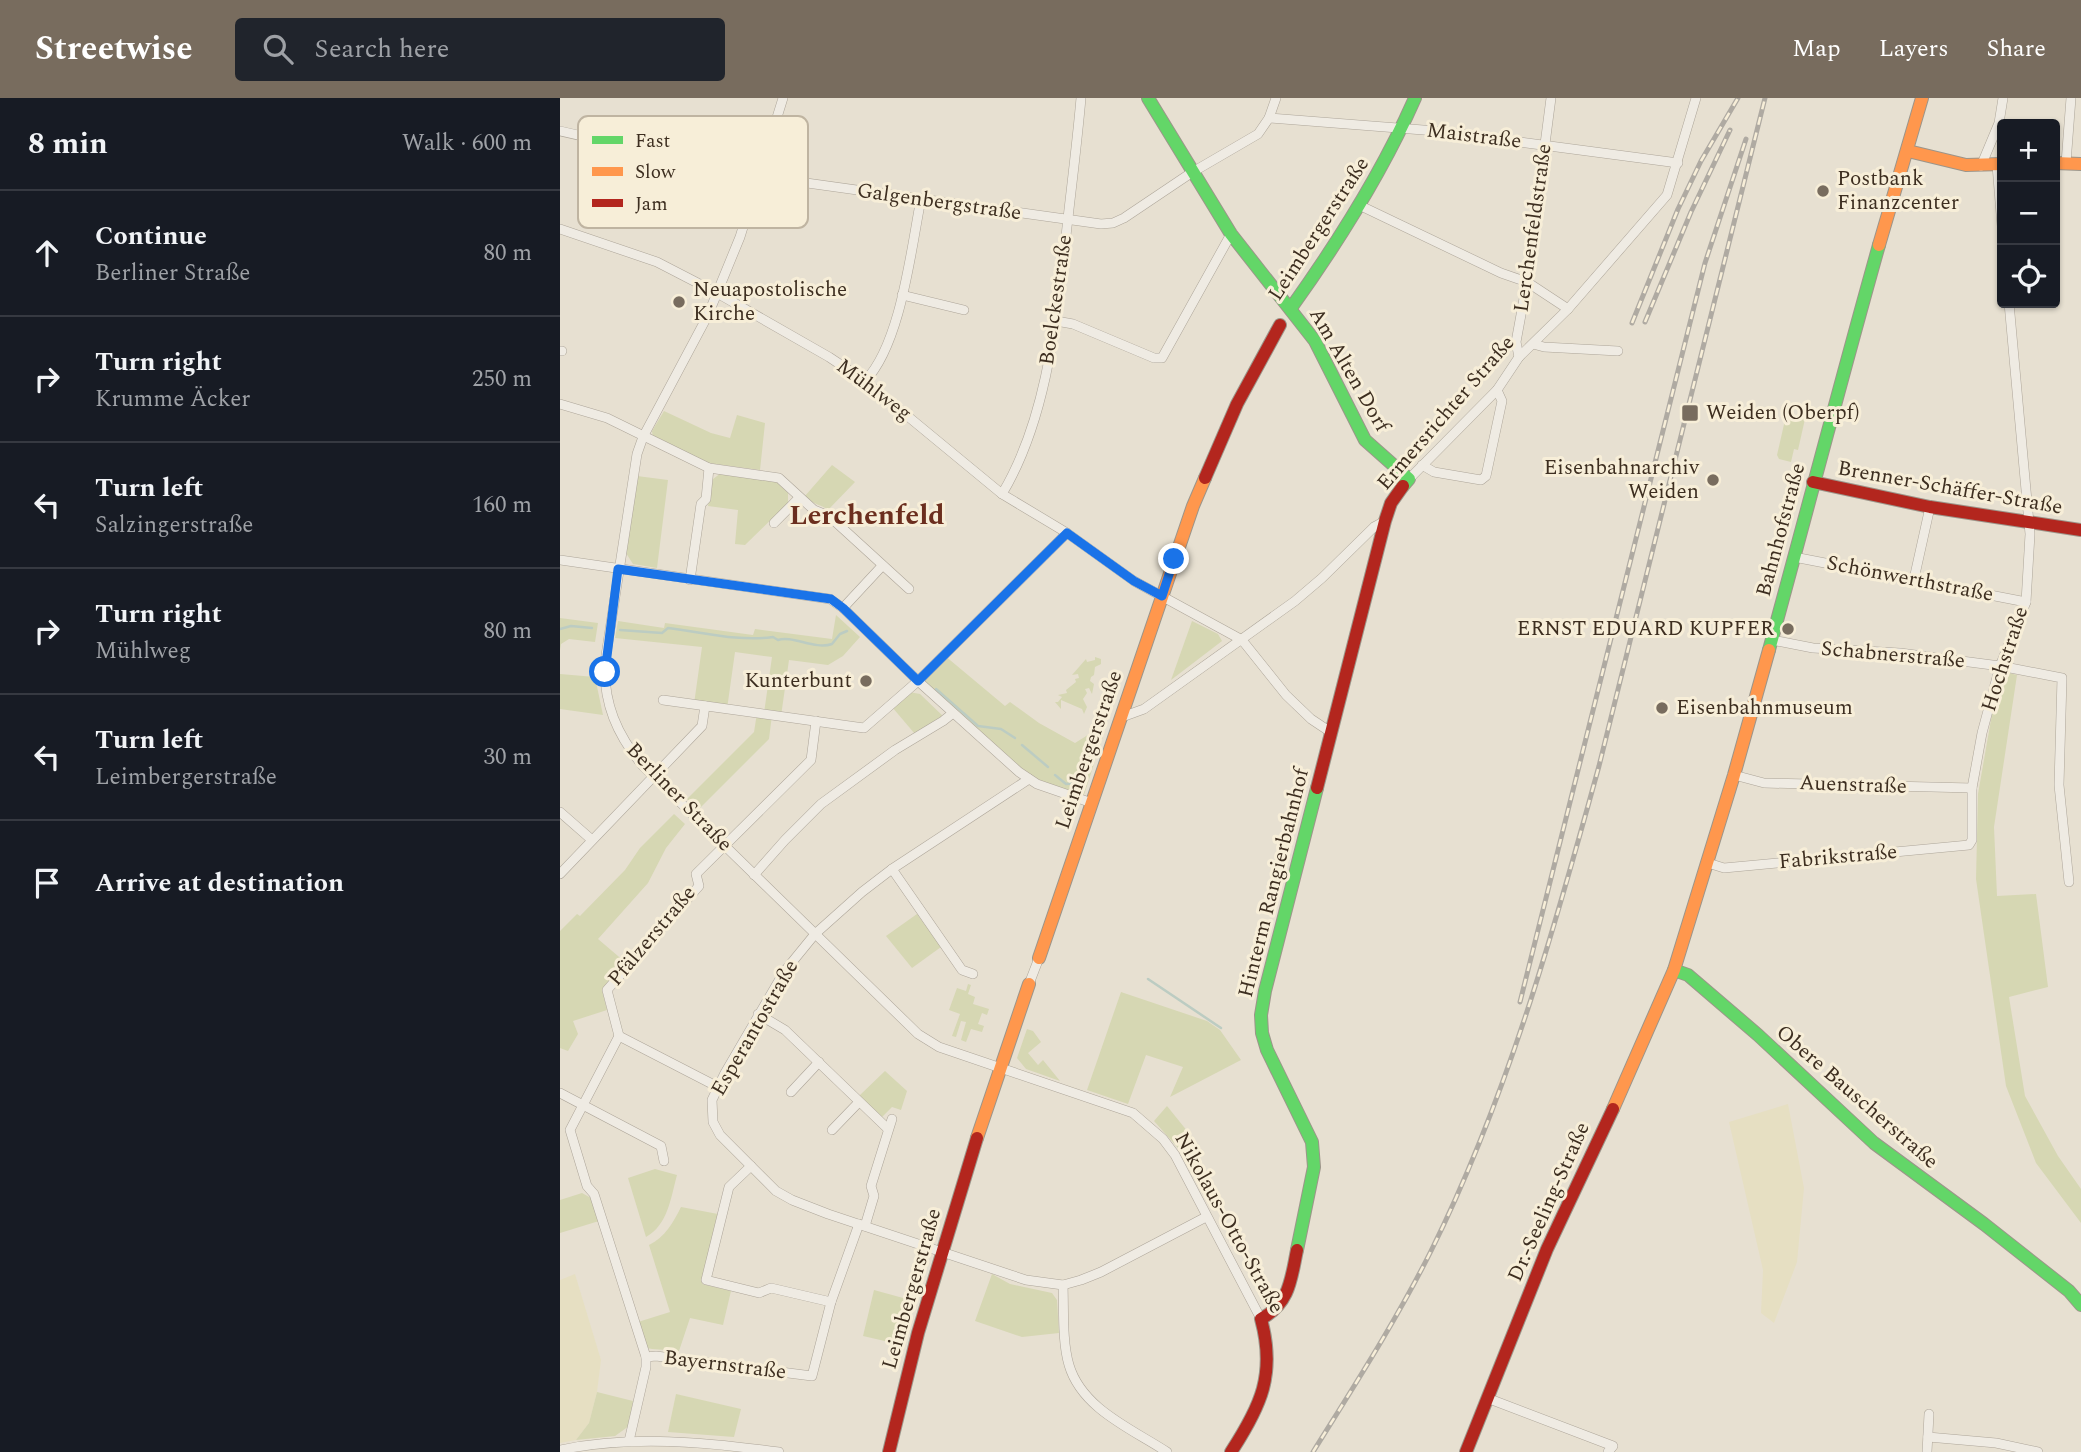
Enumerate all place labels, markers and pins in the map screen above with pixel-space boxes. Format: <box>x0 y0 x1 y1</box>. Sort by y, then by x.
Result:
place label: Postbank Finanzcenter <box>1837 163 1959 219</box>
marker: Postbank Finanzcenter <box>1815 183 1831 199</box>
place label: Neuapostolische Kirche <box>693 274 847 330</box>
marker: Neuapostolische Kirche <box>671 294 687 310</box>
place label: Weiden (Oberpf) <box>1706 397 1860 429</box>
marker: Weiden (Oberpf) <box>1680 403 1700 423</box>
place label: Eisenbahnarchiv Weiden <box>1544 452 1700 508</box>
marker: Eisenbahnarchiv Weiden <box>1705 472 1721 488</box>
place label: ERNST EDUARD KUPFER <box>1517 613 1774 645</box>
marker: ERNST EDUARD KUPFER <box>1780 621 1796 637</box>
place label: Kunterbunt <box>744 665 852 697</box>
marker: Kunterbunt <box>858 673 874 689</box>
place label: Eisenbahnmuseum <box>1676 692 1853 724</box>
marker: Eisenbahnmuseum <box>1654 700 1670 716</box>

